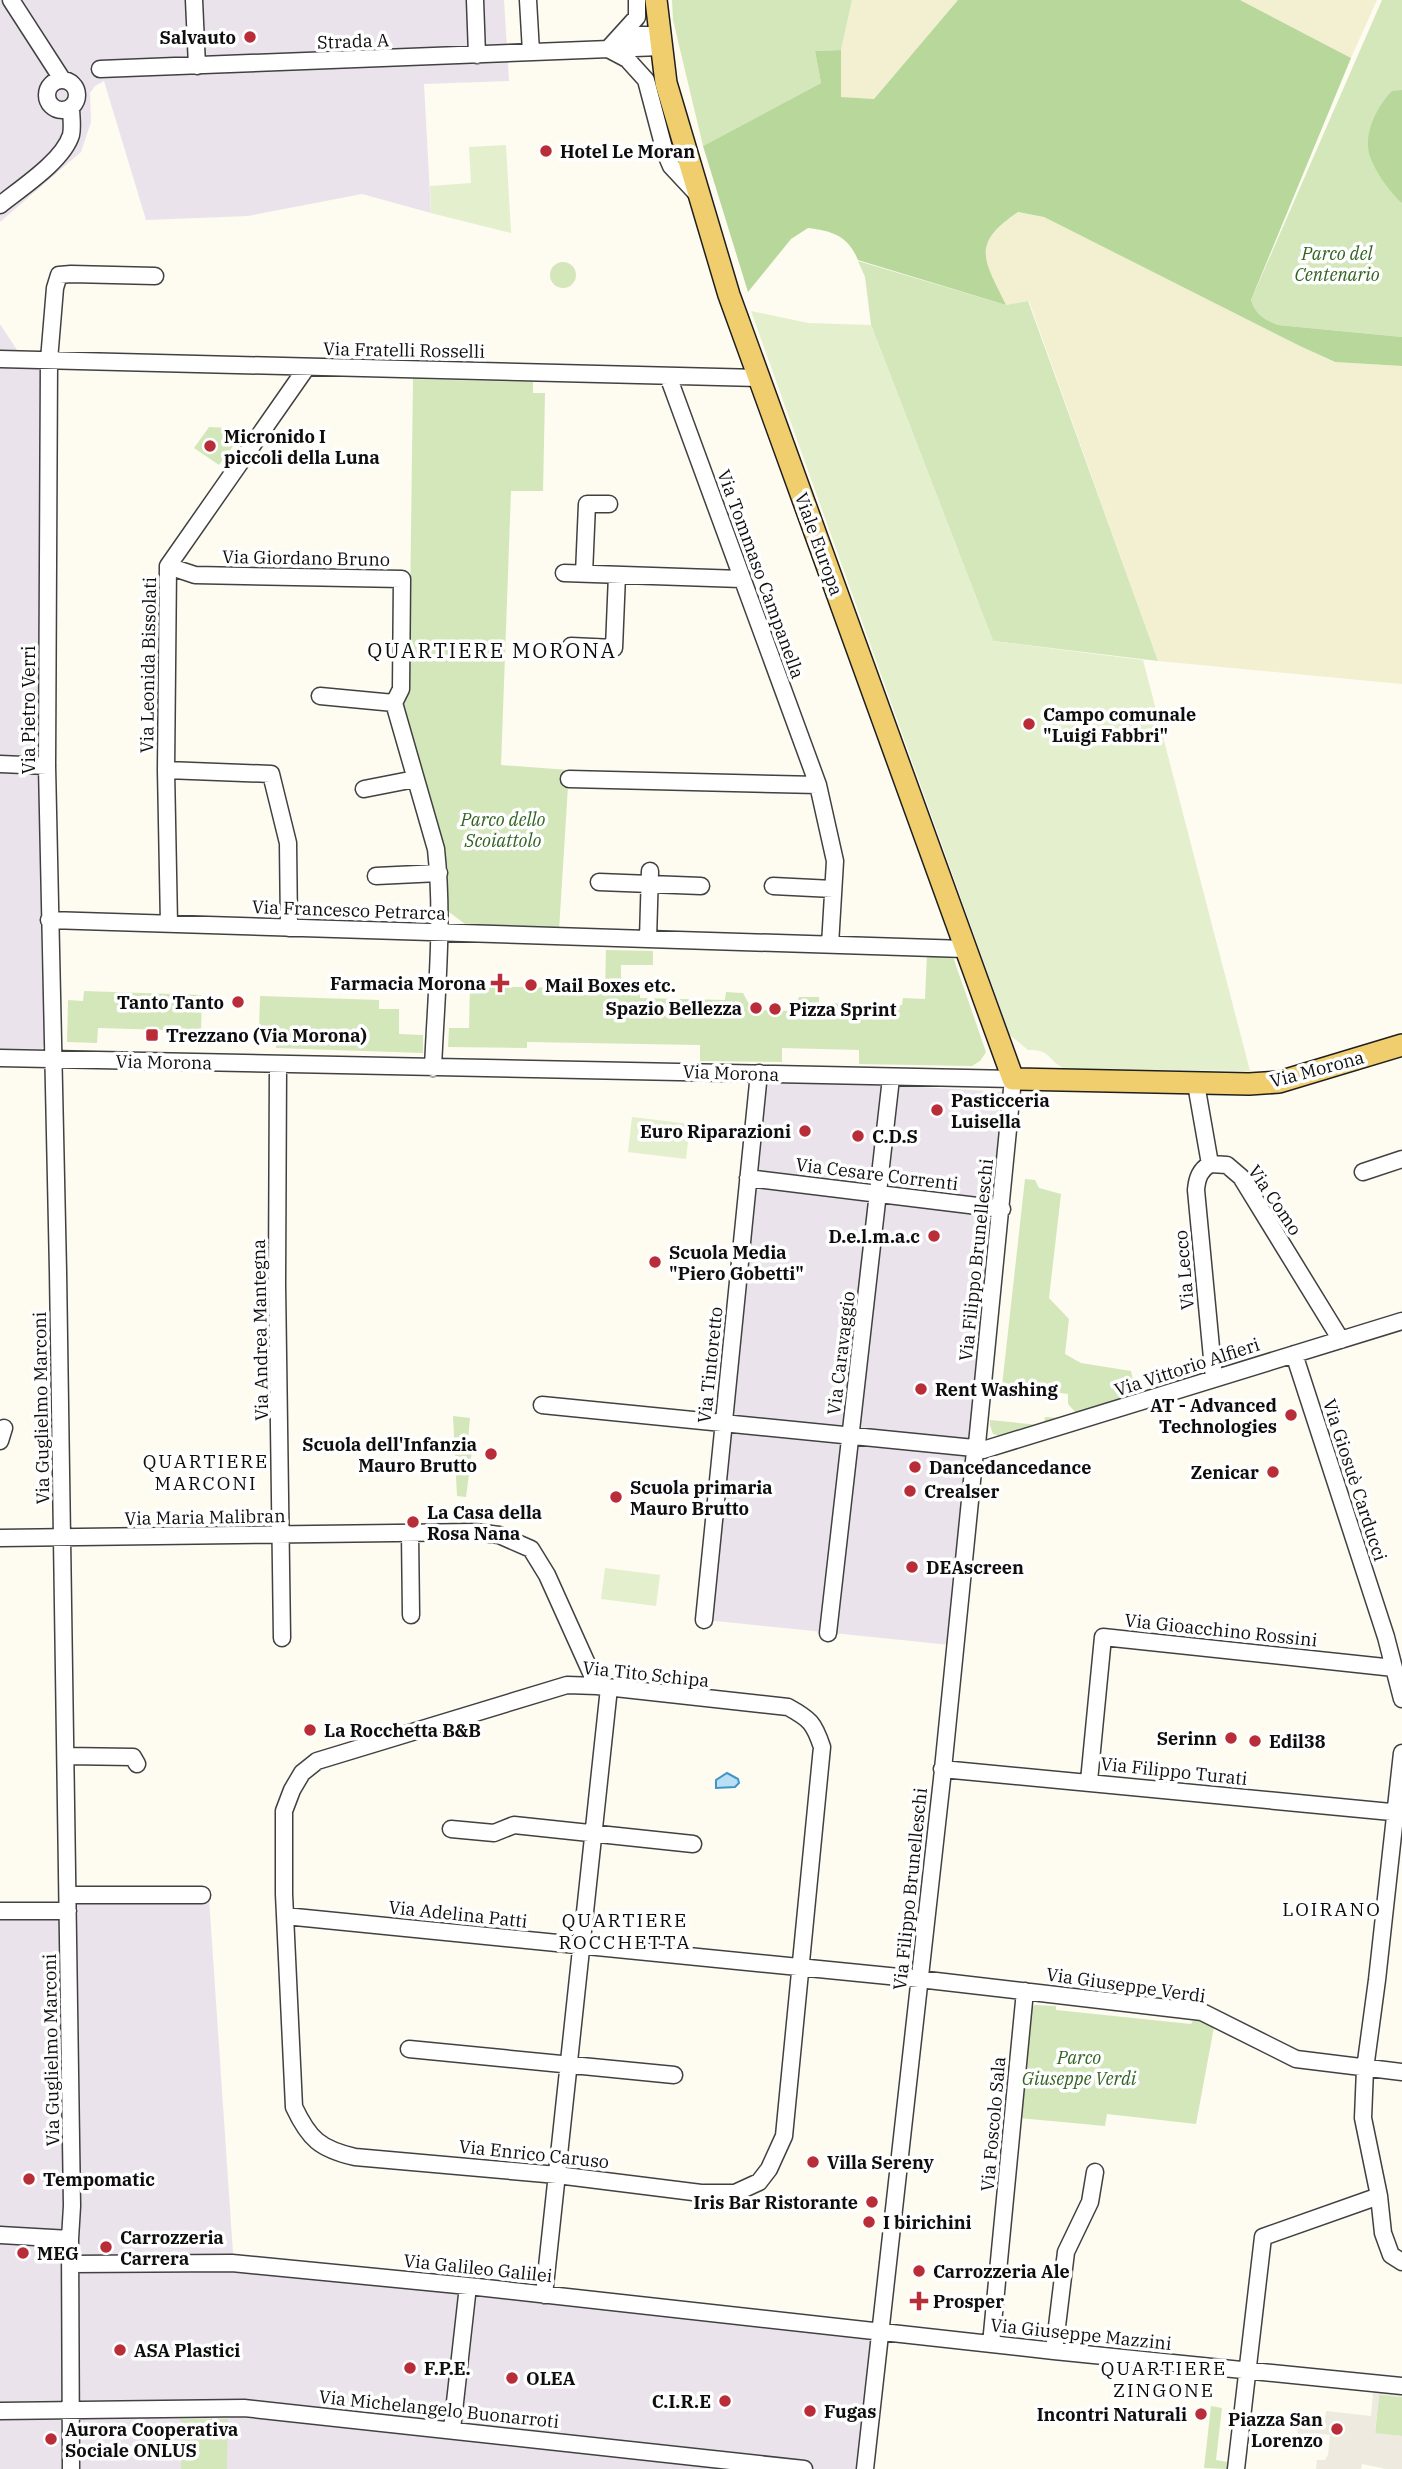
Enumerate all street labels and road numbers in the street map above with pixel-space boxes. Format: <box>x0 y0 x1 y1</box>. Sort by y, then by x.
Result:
street label: Strada A <box>317 28 390 54</box>
street label: Via Fratelli Rosselli <box>323 337 485 363</box>
street label: Via Tommaso Campanella <box>712 466 810 682</box>
street label: Viale Europa <box>790 489 848 599</box>
street label: Via Giordano Bruno <box>222 545 390 571</box>
street label: Via Leonida Bissolati <box>135 576 161 753</box>
street label: Via Pietro Verri <box>17 645 40 774</box>
street label: Via Francesco Petrarca <box>252 895 447 925</box>
street label: Via Morona <box>1267 1045 1367 1093</box>
street label: Via Morona <box>116 1050 213 1074</box>
street label: Via Morona <box>682 1060 780 1086</box>
street label: Via Cesare Correnti <box>794 1153 960 1195</box>
street label: Via Filippo Brunelleschi <box>954 1157 998 1362</box>
street label: Via Como <box>1243 1160 1307 1240</box>
street label: Via Lecco <box>1169 1229 1199 1311</box>
street label: Via Andrea Mantegna <box>247 1239 273 1421</box>
street label: Via Caravaggio <box>822 1290 860 1416</box>
street label: Via Tintoretto <box>692 1306 728 1424</box>
street label: Via Guglielmo Marconi <box>28 1311 54 1505</box>
street label: Via Vittorio Alfieri <box>1111 1333 1263 1401</box>
street label: Via Giosuè Carducci <box>1318 1396 1392 1564</box>
street label: Via Maria Malibran <box>124 1504 286 1530</box>
street label: Via Gioacchino Rossini <box>1124 1608 1319 1652</box>
street label: Via Tito Schipa <box>582 1656 711 1692</box>
street label: Via Filippo Turati <box>1099 1752 1249 1790</box>
street label: Via Filippo Brunelleschi <box>888 1786 932 1991</box>
street label: Via Adelina Patti <box>387 1895 529 1933</box>
street label: Via Guglielmo Marconi <box>38 1953 64 2147</box>
street label: Via Giuseppe Verdi <box>1045 1962 1208 2008</box>
street label: Via Foscolo Sala <box>976 2055 1010 2192</box>
street label: Via Enrico Caruso <box>458 2135 610 2173</box>
street label: Via Galileo Galilei <box>402 2249 554 2287</box>
street label: Via Giuseppe Mazzini <box>989 2313 1173 2355</box>
street label: Via Michelangelo Buonarroti <box>318 2385 560 2433</box>

